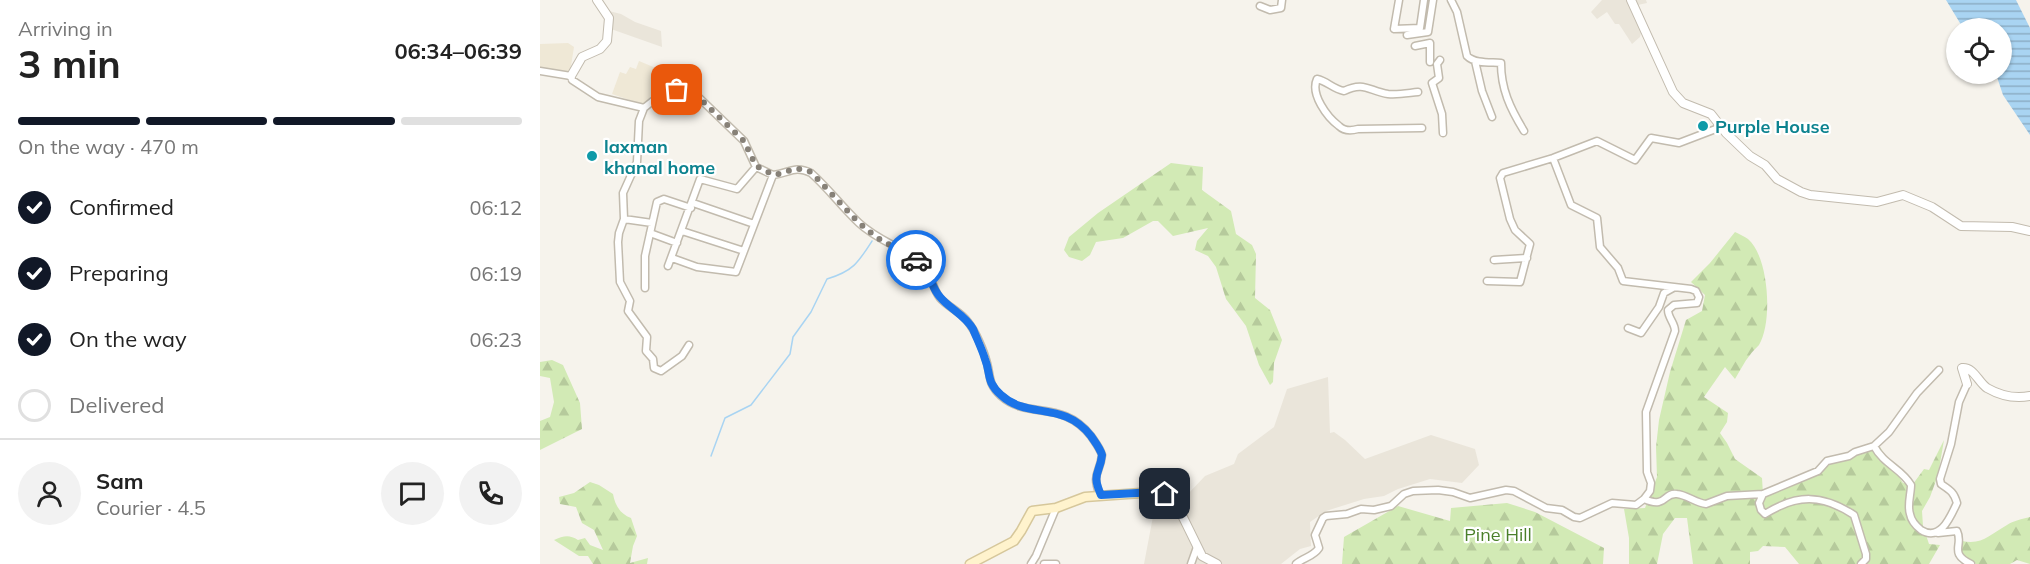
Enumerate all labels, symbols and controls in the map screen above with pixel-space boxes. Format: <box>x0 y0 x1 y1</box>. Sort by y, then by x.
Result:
text: Arriving in <box>18 16 113 41</box>
map controls <box>1946 18 2012 84</box>
button: locate <box>1946 18 2012 84</box>
text: 06:34–06:39 <box>394 37 522 65</box>
text: 3 min <box>18 39 121 88</box>
pin <box>651 64 702 115</box>
icon: bag <box>660 73 693 106</box>
place label: Purple House <box>1715 115 1830 138</box>
marker: Purple House <box>1696 119 1710 133</box>
text: On the way · 470 m <box>18 134 199 159</box>
place label: laxman khanal home <box>604 135 715 179</box>
marker: laxman khanal home <box>585 149 599 163</box>
icon: check <box>18 191 51 224</box>
text: Confirmed <box>69 193 174 221</box>
text: 06:12 <box>469 195 522 220</box>
courier <box>886 230 946 290</box>
icon: car <box>900 244 933 277</box>
icon: check <box>18 257 51 290</box>
text: Preparing <box>69 259 169 287</box>
text: 06:19 <box>469 261 522 286</box>
icon: check <box>18 323 51 356</box>
text: On the way <box>69 325 187 353</box>
text: 06:23 <box>469 327 522 352</box>
text: Delivered <box>69 391 164 419</box>
button: person <box>18 462 81 525</box>
button: chat <box>381 462 444 525</box>
button: phone <box>459 462 522 525</box>
text: Sam <box>96 467 144 495</box>
pin <box>1139 468 1190 519</box>
icon: home <box>1148 477 1181 510</box>
text: Courier · 4.5 <box>96 495 206 520</box>
park label: Pine Hill <box>1464 523 1532 546</box>

